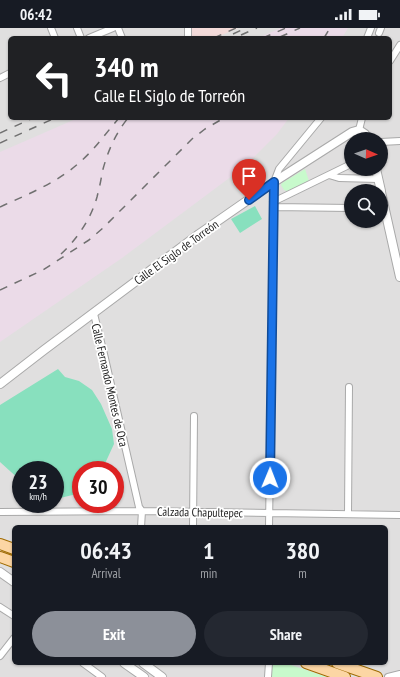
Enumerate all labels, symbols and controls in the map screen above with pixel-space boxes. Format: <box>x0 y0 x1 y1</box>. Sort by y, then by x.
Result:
text: 06:42 <box>20 5 52 24</box>
text: 340 m <box>94 48 158 85</box>
icon: left <box>28 52 80 104</box>
text: Calle El Siglo de Torreón <box>94 84 245 107</box>
north arrow <box>344 132 388 176</box>
map controls <box>344 132 388 228</box>
pin <box>232 159 266 200</box>
icon: arrive <box>238 165 260 187</box>
button: search <box>344 184 388 228</box>
street label: Calle El Siglo de Torreón <box>131 216 221 288</box>
street label: Calle Fernando Montes de Oca <box>89 322 132 448</box>
position arrow <box>249 457 291 499</box>
speed limit sign: 30 <box>72 461 124 513</box>
text: 23 <box>28 469 48 495</box>
text: km/h <box>29 490 47 503</box>
street label: Calzada Chapultepec <box>157 504 244 520</box>
text: 06:43 <box>80 535 132 566</box>
text: 1 <box>203 535 214 566</box>
text: 380 <box>285 535 320 566</box>
text: Arrival <box>91 565 121 582</box>
text: min <box>200 565 217 582</box>
text: m <box>298 565 307 582</box>
button: Exit <box>32 611 196 657</box>
button: Share <box>204 611 368 657</box>

